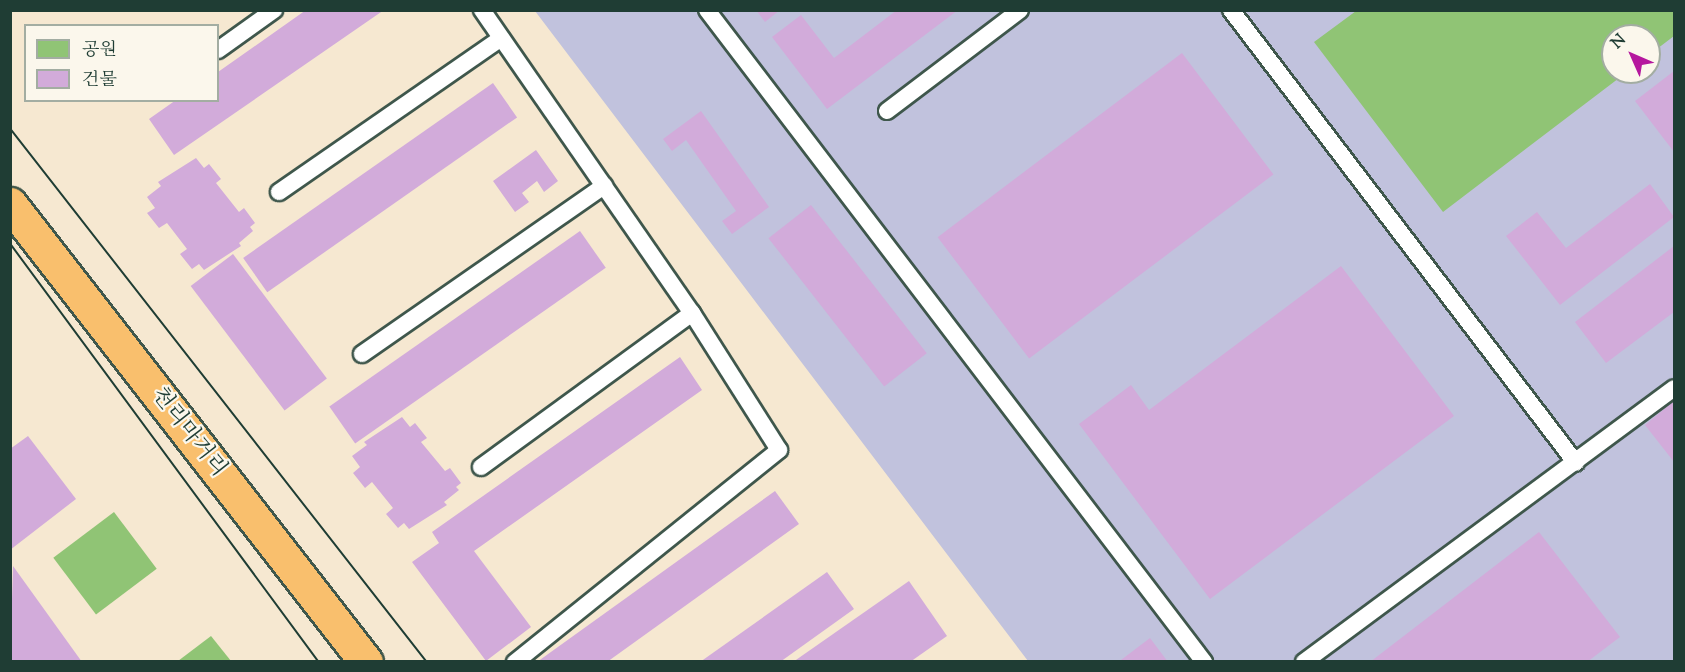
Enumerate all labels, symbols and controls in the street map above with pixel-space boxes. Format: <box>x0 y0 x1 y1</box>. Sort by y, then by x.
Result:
legend <box>24 24 219 102</box>
north arrow <box>1601 24 1661 84</box>
text: N <box>1607 30 1632 55</box>
text: 공원 <box>82 38 117 64</box>
text: 건물 <box>82 68 117 94</box>
street label: 천리마거리 <box>145 383 231 483</box>

